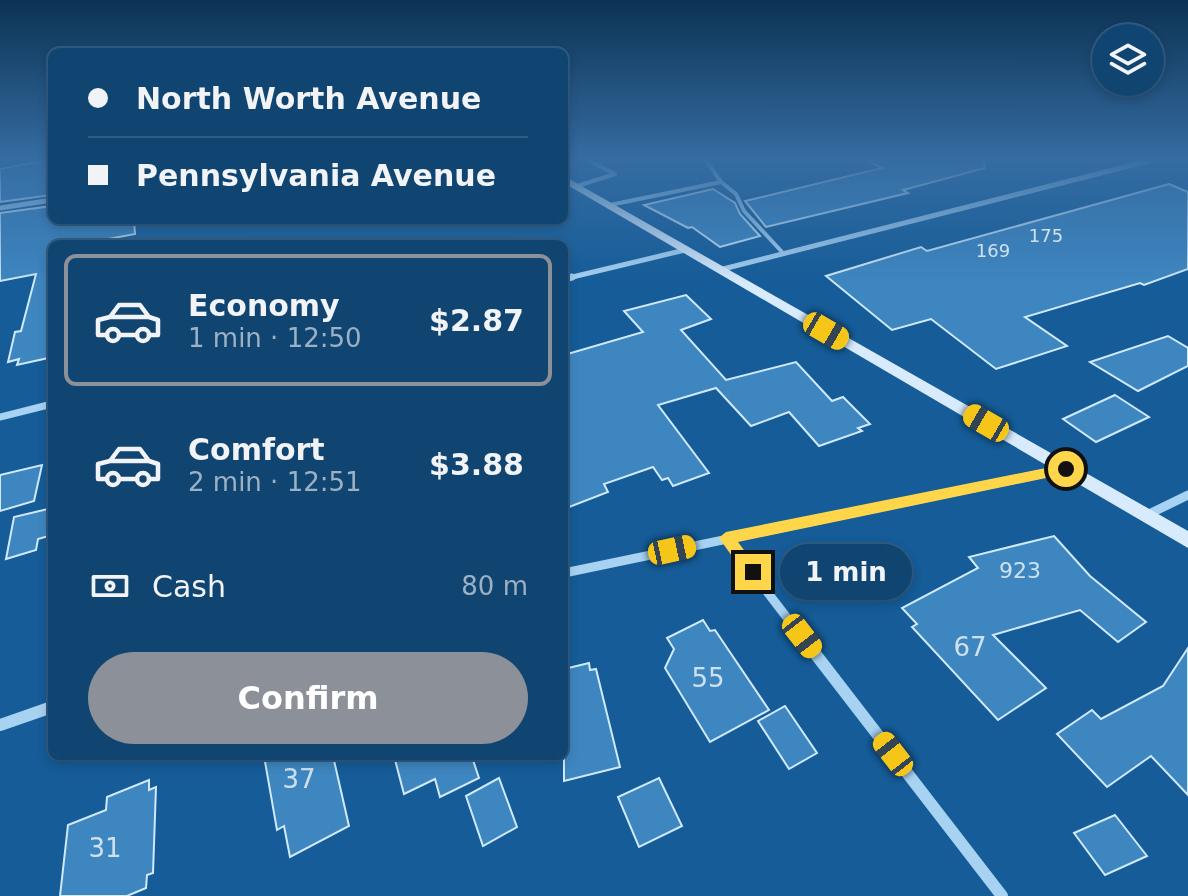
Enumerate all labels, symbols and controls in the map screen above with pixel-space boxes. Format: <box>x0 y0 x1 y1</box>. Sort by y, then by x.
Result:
map controls <box>1092 24 1164 96</box>
button: layers <box>1092 24 1164 96</box>
text: North Worth Avenue <box>136 81 481 116</box>
text: Pennsylvania Avenue <box>136 158 496 193</box>
house number: 175 <box>1029 225 1063 246</box>
house number: 169 <box>976 240 1010 261</box>
icon: car <box>92 284 164 356</box>
text: Economy <box>188 288 340 323</box>
text: $2.87 <box>429 303 524 338</box>
car <box>799 309 853 353</box>
text: 1 min · 12:50 <box>188 323 362 353</box>
car <box>959 401 1013 445</box>
icon: car <box>92 428 164 500</box>
text: Comfort <box>188 432 325 467</box>
text: $3.88 <box>429 447 524 482</box>
route start <box>1048 451 1084 487</box>
text: 2 min · 12:51 <box>188 467 362 497</box>
car <box>646 533 698 567</box>
callout: 1 min <box>781 544 913 600</box>
route end <box>735 554 771 590</box>
text: 1 min <box>805 557 887 587</box>
house number: 923 <box>999 558 1041 583</box>
icon: cash <box>88 564 132 608</box>
text: Cash <box>152 569 226 604</box>
text: 80 m <box>461 571 528 601</box>
car <box>778 610 826 662</box>
house number: 67 <box>953 632 987 662</box>
button: Confirm <box>88 652 528 744</box>
house number: 55 <box>691 663 725 693</box>
car <box>869 728 917 780</box>
house number: 37 <box>282 764 316 794</box>
house number: 31 <box>88 833 122 863</box>

